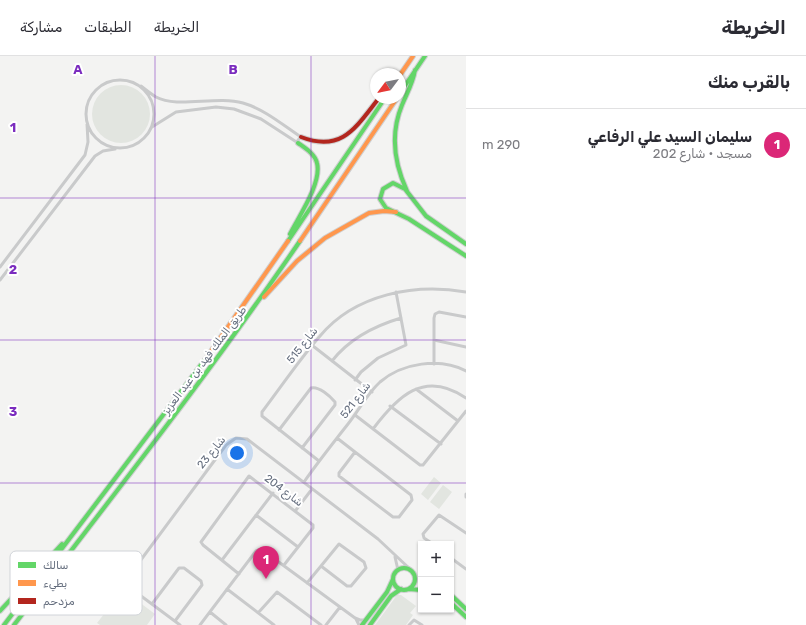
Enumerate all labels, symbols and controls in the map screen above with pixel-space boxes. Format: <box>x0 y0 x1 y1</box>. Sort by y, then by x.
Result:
text: الخريطة <box>721 16 786 39</box>
text: مشاركة <box>20 19 62 36</box>
text: الطبقات <box>84 19 132 36</box>
text: الخريطة <box>154 19 199 36</box>
text: A <box>73 62 83 77</box>
text: B <box>228 62 238 77</box>
north arrow <box>370 68 406 104</box>
text: بالقرب منك <box>708 72 790 92</box>
text: 1 <box>10 120 16 135</box>
text: سليمان السيد علي الرفاعي <box>588 128 752 146</box>
text: 290 m <box>482 137 520 152</box>
text: 1 <box>774 137 780 152</box>
text: مسجد · شارع 202 <box>653 146 752 161</box>
text: 2 <box>9 262 17 277</box>
street label: طريق الملك فهد بن عبد العزيز <box>159 303 250 418</box>
street label: شارع 515 <box>284 325 322 367</box>
street label: شارع 521 <box>337 379 375 422</box>
text: 3 <box>9 404 18 419</box>
street label: شارع 23 <box>194 434 230 472</box>
your location <box>227 443 247 463</box>
street label: شارع 204 <box>261 472 306 511</box>
map controls <box>418 541 454 613</box>
button: + <box>418 541 454 577</box>
pin: 1 <box>253 546 279 579</box>
legend <box>10 551 142 615</box>
text: سالك <box>43 559 68 572</box>
text: بطيء <box>43 577 67 592</box>
button: − <box>418 577 454 613</box>
text: مزدحم <box>43 595 75 609</box>

